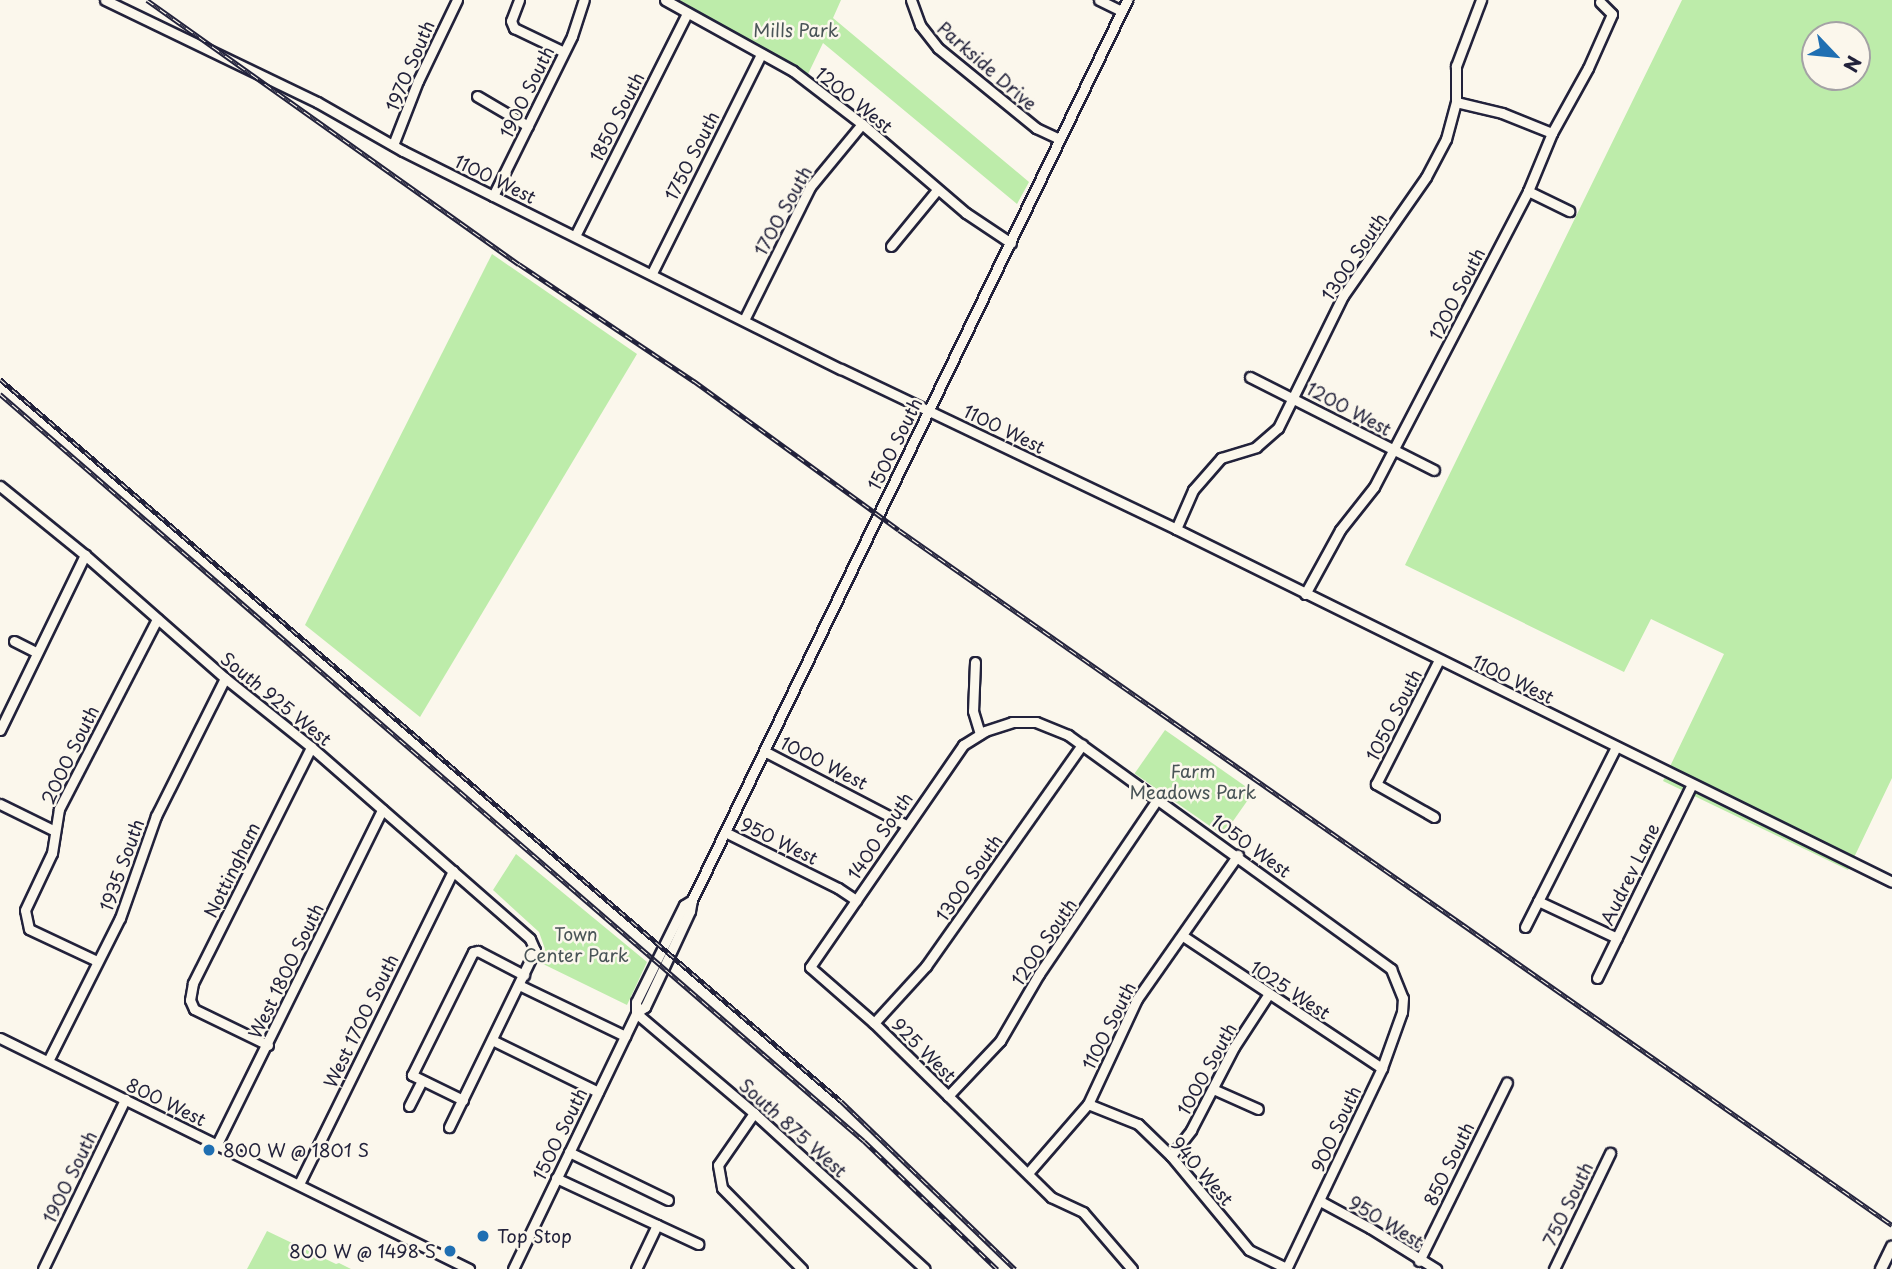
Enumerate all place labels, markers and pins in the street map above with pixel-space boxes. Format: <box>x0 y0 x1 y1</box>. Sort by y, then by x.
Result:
place label: 800 W @ 1801 S <box>223 1139 369 1161</box>
marker: 800 W @ 1801 S <box>201 1142 217 1158</box>
place label: Top Stop <box>497 1225 572 1247</box>
marker: Top Stop <box>475 1228 491 1244</box>
place label: 800 W @ 1498 S <box>290 1240 436 1262</box>
marker: 800 W @ 1498 S <box>442 1243 458 1259</box>

